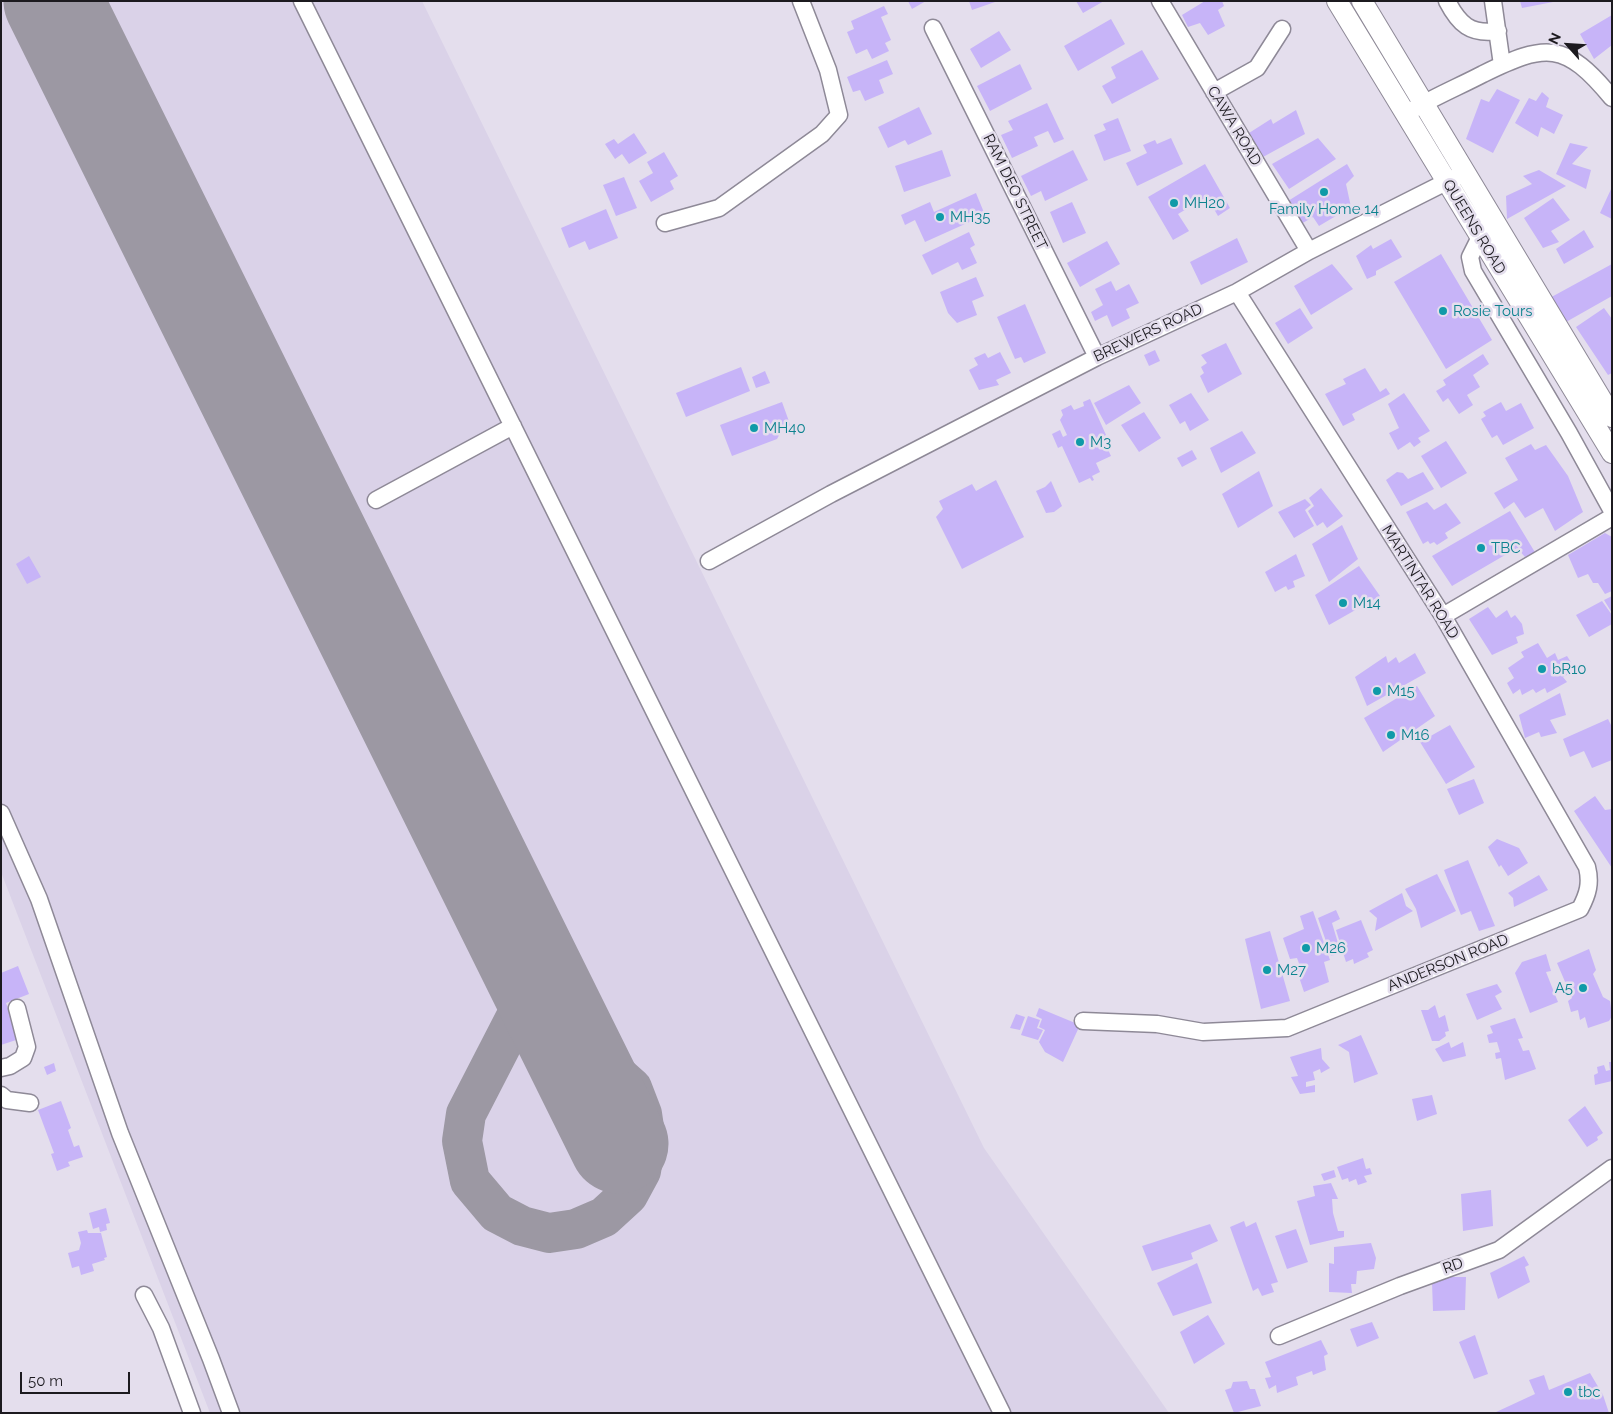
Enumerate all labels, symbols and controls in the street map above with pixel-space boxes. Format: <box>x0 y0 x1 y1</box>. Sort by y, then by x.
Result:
north arrow <box>1543 20 1593 70</box>
text: N <box>1545 30 1564 47</box>
street label: CAWA ROAD <box>1203 83 1265 169</box>
street label: RAM DEO STREET <box>979 131 1051 253</box>
street label: QUEENS ROAD <box>1439 177 1509 277</box>
marker: Family Home 14 <box>1318 186 1330 198</box>
place label: MH20 <box>1184 194 1225 212</box>
marker: MH20 <box>1168 197 1180 209</box>
place label: Family Home 14 <box>1269 200 1379 218</box>
place label: MH35 <box>950 208 990 226</box>
marker: MH35 <box>934 211 946 223</box>
street label: BREWERS ROAD <box>1091 300 1205 366</box>
place label: Rosie Tours <box>1453 302 1532 320</box>
marker: Rosie Tours <box>1437 305 1449 317</box>
place label: MH40 <box>764 419 806 437</box>
marker: MH40 <box>748 422 760 434</box>
place label: M3 <box>1090 433 1111 451</box>
marker: M3 <box>1074 436 1086 448</box>
street label: MARTINTAR ROAD <box>1378 522 1462 642</box>
place label: TBC <box>1491 539 1520 557</box>
marker: TBC <box>1475 542 1487 554</box>
place label: M14 <box>1353 594 1381 612</box>
marker: M14 <box>1337 597 1349 609</box>
place label: bR10 <box>1552 660 1587 678</box>
marker: bR10 <box>1536 663 1548 675</box>
place label: M15 <box>1387 682 1415 700</box>
marker: M15 <box>1371 685 1383 697</box>
place label: M16 <box>1401 726 1430 744</box>
marker: M16 <box>1385 729 1397 741</box>
street label: ANDERSON ROAD <box>1385 931 1511 995</box>
place label: M26 <box>1316 939 1346 957</box>
marker: M26 <box>1300 942 1312 954</box>
place label: M27 <box>1277 961 1306 979</box>
marker: M27 <box>1261 964 1273 976</box>
place label: A5 <box>1555 979 1573 997</box>
marker: A5 <box>1577 982 1589 994</box>
street label: RD <box>1440 1254 1466 1278</box>
scale bar <box>22 1362 132 1394</box>
text: 50 m <box>28 1372 63 1390</box>
place label: tbc <box>1578 1383 1601 1401</box>
marker: tbc <box>1562 1386 1574 1398</box>

